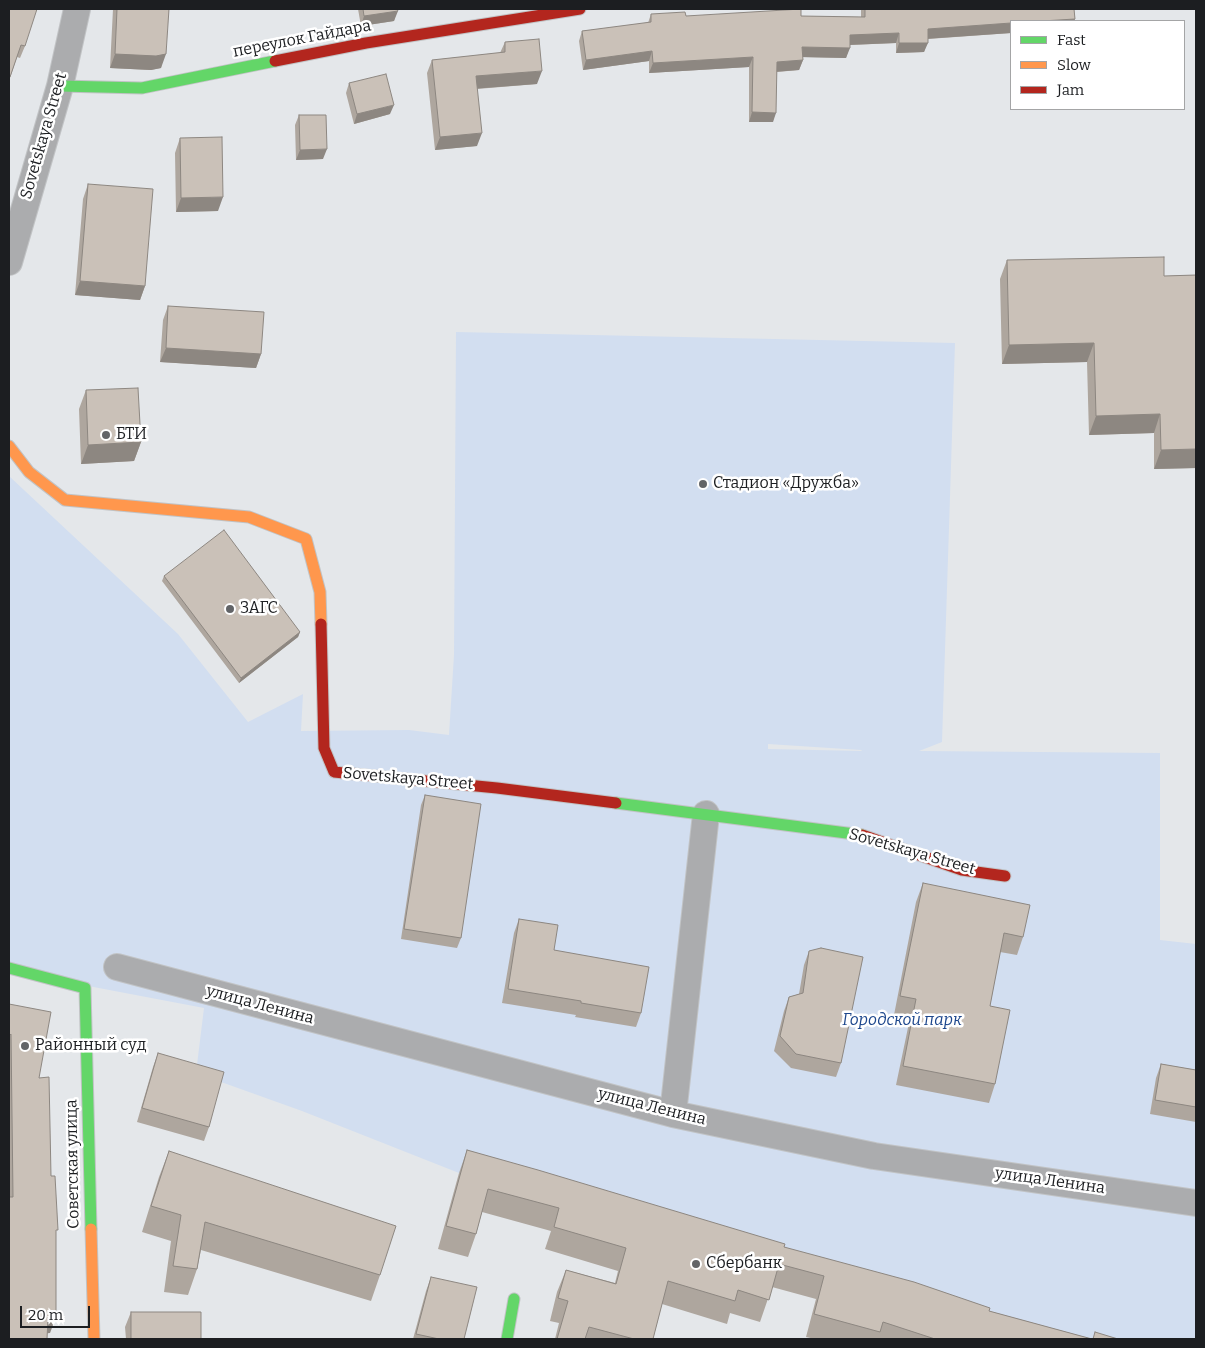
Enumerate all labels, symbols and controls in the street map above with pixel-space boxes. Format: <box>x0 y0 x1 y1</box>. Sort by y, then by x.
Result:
street label: переулок Гайдара <box>231 16 373 62</box>
legend <box>1010 20 1185 110</box>
text: Fast <box>1057 31 1086 49</box>
text: Slow <box>1057 56 1091 74</box>
street label: Sovetskaya Street <box>17 71 71 201</box>
text: Jam <box>1057 81 1084 99</box>
place label: БТИ <box>116 425 147 445</box>
marker: БТИ <box>100 429 112 441</box>
place label: Стадион «Дружба» <box>713 474 859 494</box>
marker: Стадион «Дружба» <box>697 478 709 490</box>
place label: ЗАГС <box>240 599 278 619</box>
marker: ЗАГС <box>224 603 236 615</box>
street label: Sovetskaya Street <box>342 764 474 794</box>
street label: Sovetskaya Street <box>847 825 977 879</box>
street label: улица Ленина <box>204 981 316 1029</box>
park label: Городской парк <box>842 1011 962 1031</box>
place label: Районный суд <box>35 1036 146 1056</box>
marker: Районный суд <box>19 1040 31 1052</box>
street label: улица Ленина <box>596 1084 708 1130</box>
street label: Советская улица <box>62 1099 84 1229</box>
street label: улица Ленина <box>994 1164 1106 1198</box>
place label: Сбербанк <box>706 1254 782 1274</box>
marker: Сбербанк <box>690 1258 702 1270</box>
scale bar <box>22 1296 92 1328</box>
text: 20 m <box>28 1306 63 1324</box>

